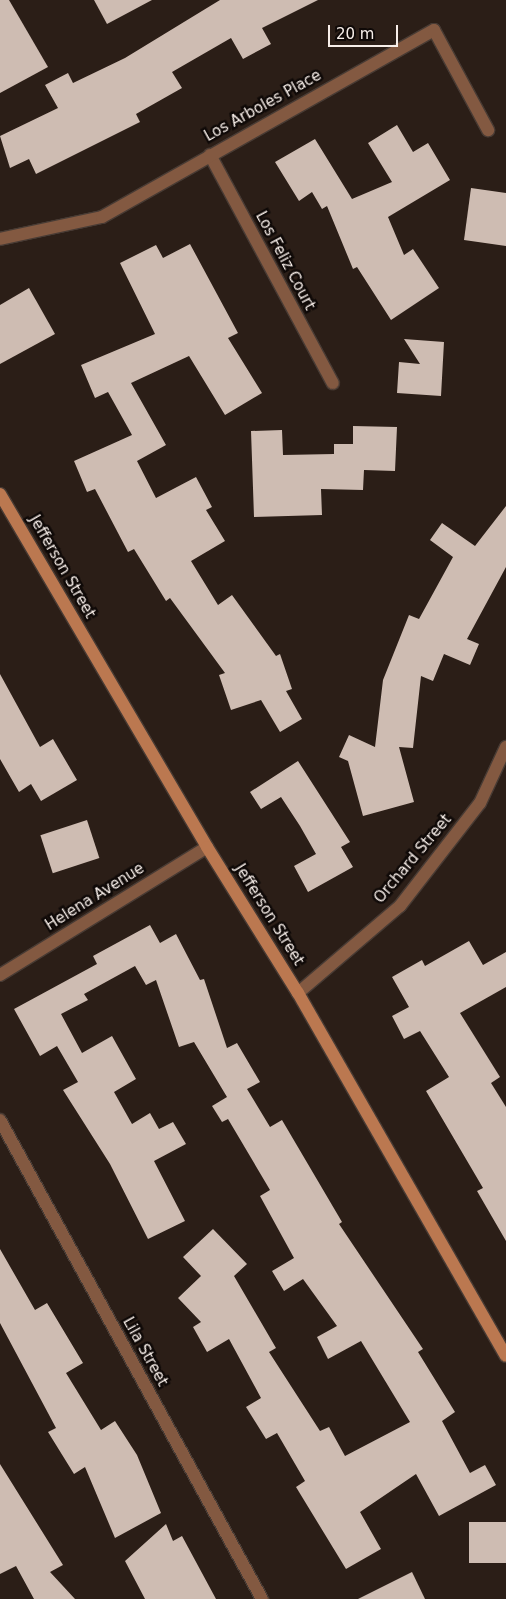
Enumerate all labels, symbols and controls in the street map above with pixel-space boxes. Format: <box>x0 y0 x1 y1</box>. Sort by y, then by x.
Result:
scale bar <box>331 15 401 47</box>
text: 20 m <box>336 25 374 43</box>
street label: Los Arboles Place <box>201 66 325 146</box>
street label: Los Feliz Court <box>251 209 319 313</box>
street label: Jefferson Street <box>25 512 99 622</box>
street label: Orchard Street <box>371 811 455 907</box>
street label: Helena Avenue <box>42 859 148 935</box>
street label: Jefferson Street <box>231 861 307 969</box>
street label: Lila Street <box>119 1314 171 1390</box>

